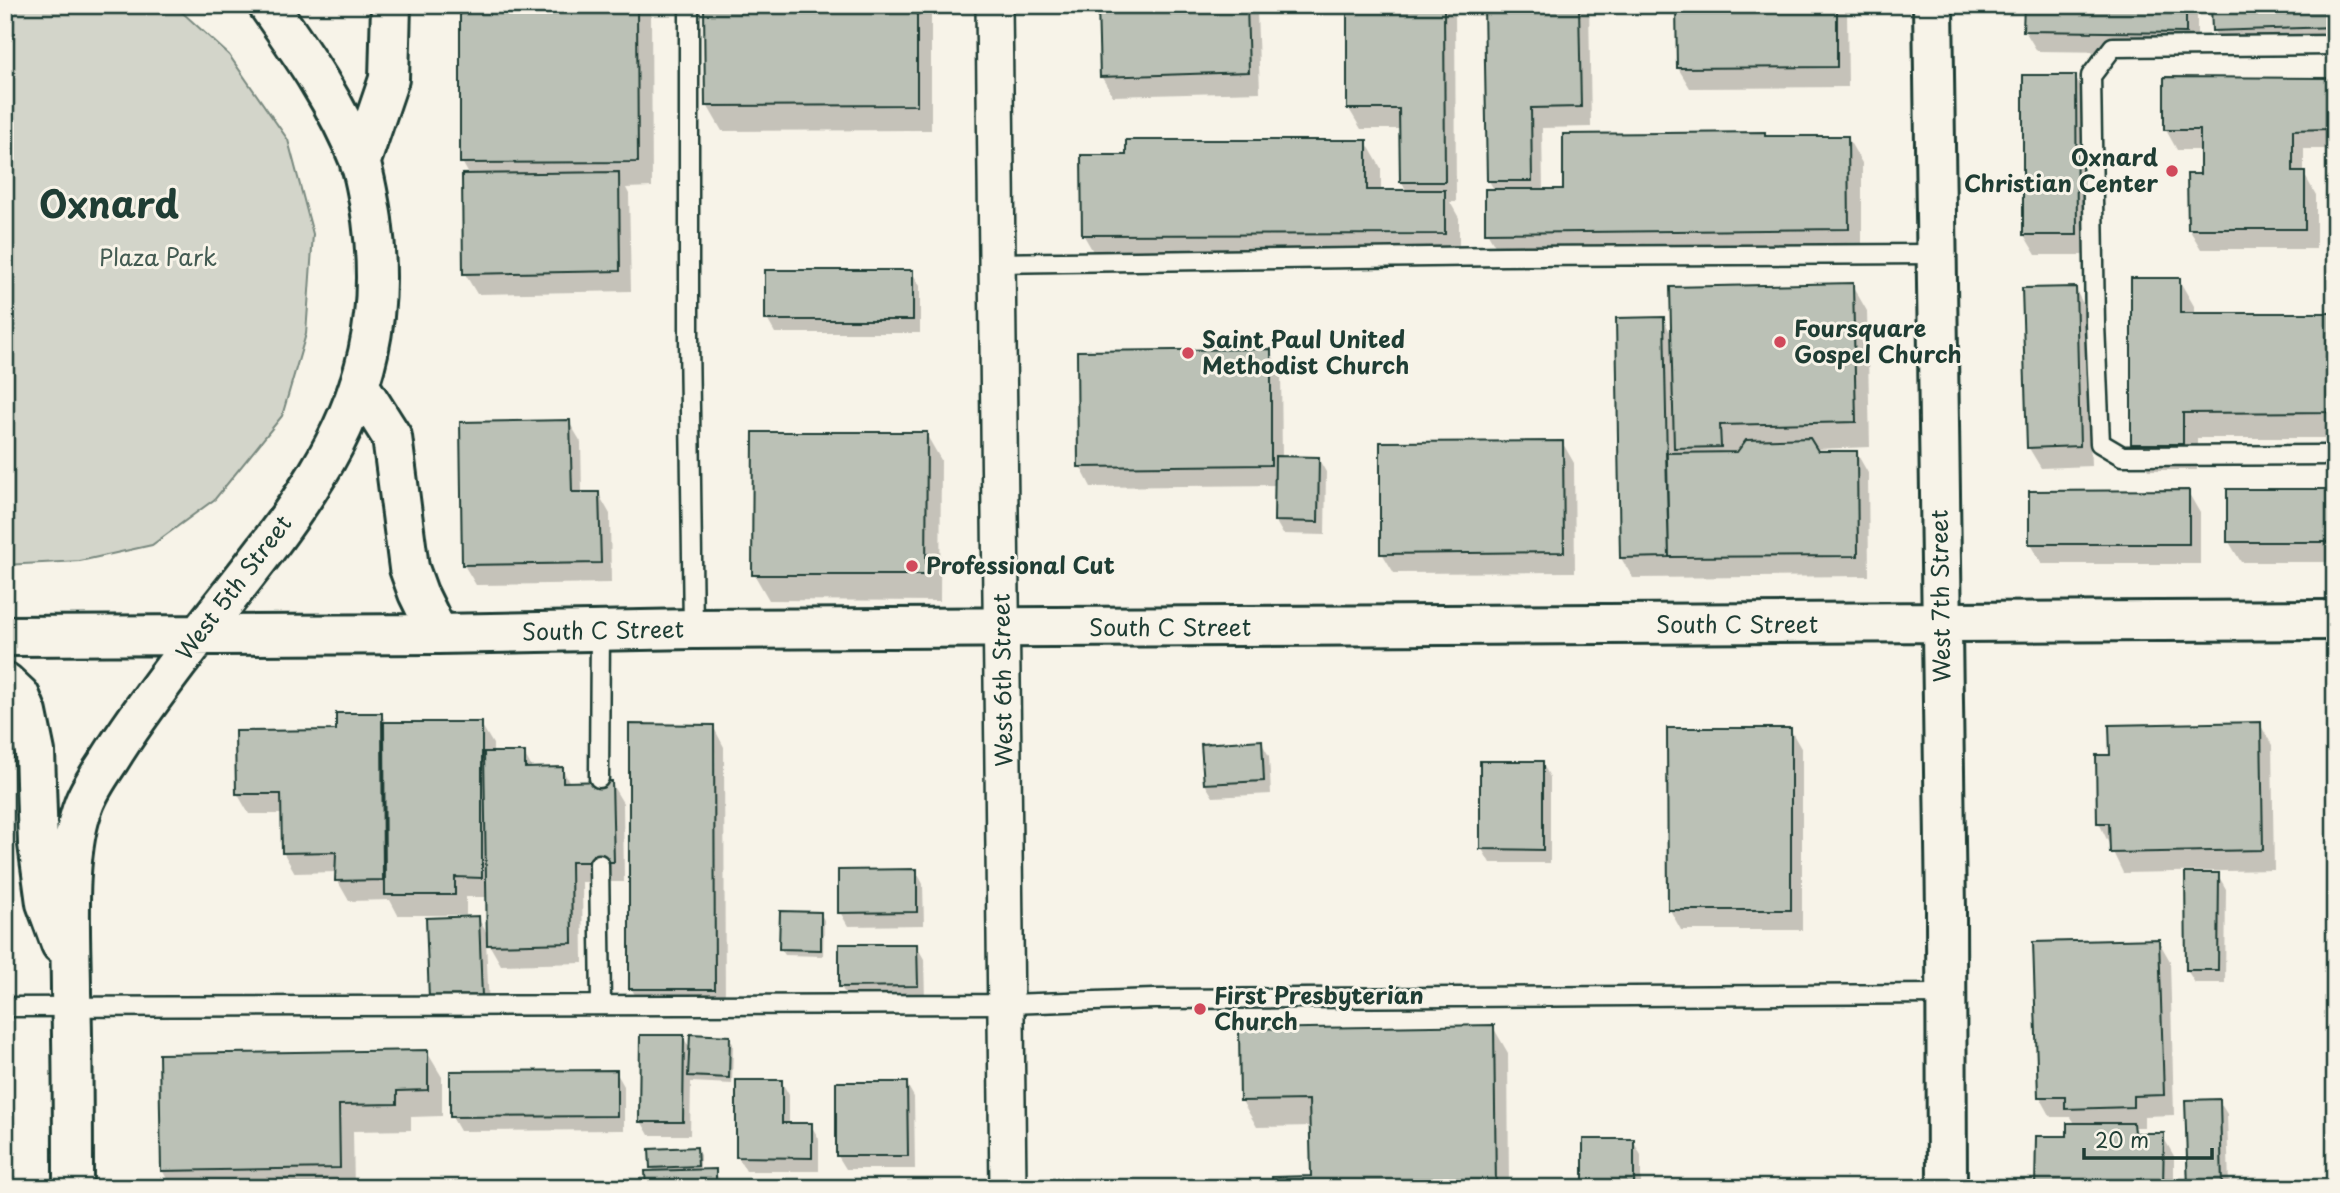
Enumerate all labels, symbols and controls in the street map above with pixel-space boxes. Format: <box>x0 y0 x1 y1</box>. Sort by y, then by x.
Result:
place label: Oxnard Christian Center <box>1964 139 2158 200</box>
marker: Oxnard Christian Center <box>2164 163 2180 179</box>
district label: Oxnard <box>39 175 179 231</box>
park label: Plaza Park <box>99 239 217 274</box>
place label: Foursquare Gospel Church <box>1794 310 1962 371</box>
place label: Saint Paul United Methodist Church <box>1202 321 1409 382</box>
marker: Foursquare Gospel Church <box>1772 334 1788 350</box>
marker: Saint Paul United Methodist Church <box>1180 345 1196 361</box>
street label: West 5th Street <box>166 507 299 667</box>
street label: West 7th Street <box>1920 509 1959 683</box>
place label: Professional Cut <box>926 547 1115 582</box>
marker: Professional Cut <box>904 558 920 574</box>
street label: West 6th Street <box>982 593 1021 767</box>
street label: South C Street <box>1656 606 1818 641</box>
street label: South C Street <box>1089 609 1251 644</box>
street label: South C Street <box>522 611 684 648</box>
place label: First Presbyterian Church <box>1214 977 1424 1038</box>
marker: First Presbyterian Church <box>1192 1001 1208 1017</box>
scale bar <box>2084 1116 2212 1160</box>
text: 20 m <box>2095 1123 2149 1155</box>

